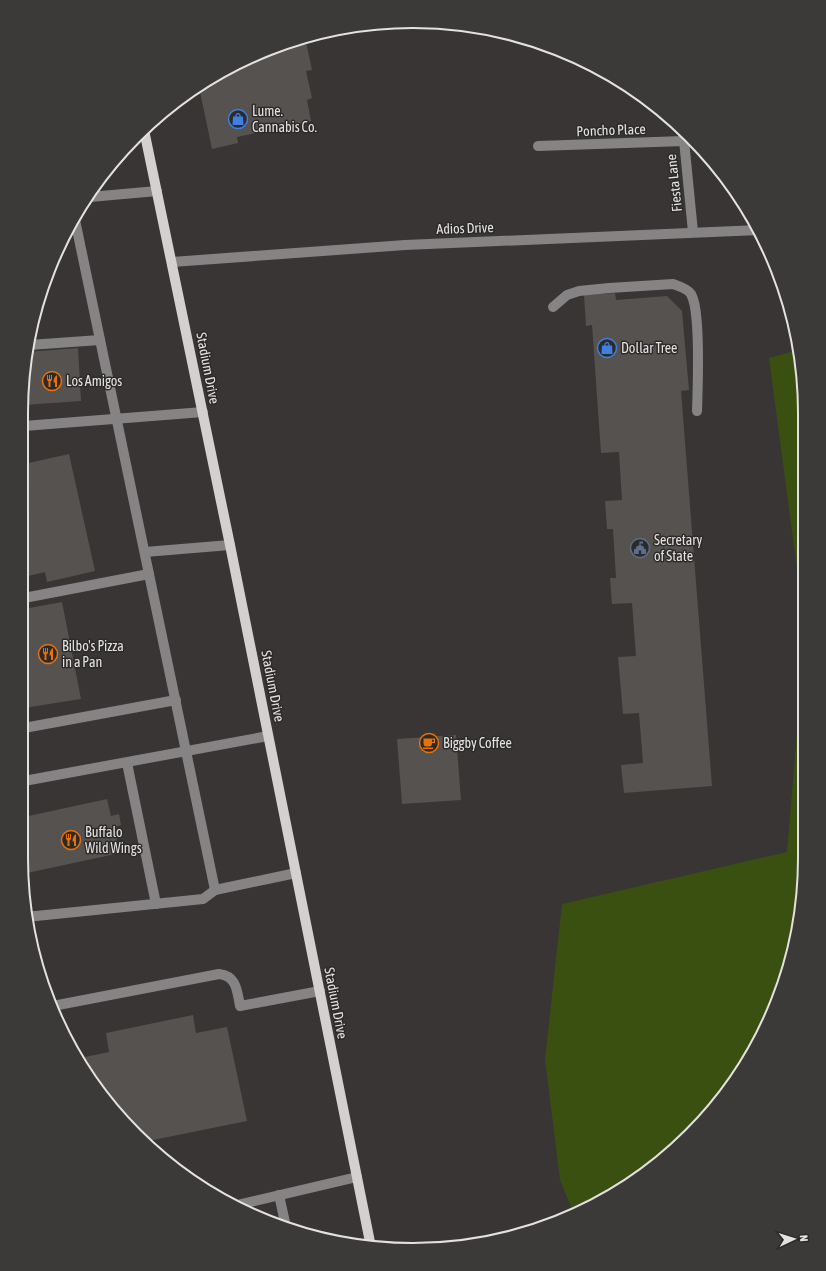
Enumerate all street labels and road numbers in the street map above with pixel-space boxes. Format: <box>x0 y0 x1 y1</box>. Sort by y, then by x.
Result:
street label: Poncho Place <box>576 121 646 139</box>
street label: Fiesta Lane <box>663 153 685 213</box>
street label: Adios Drive <box>436 219 494 237</box>
street label: Stadium Drive <box>193 331 223 405</box>
street label: Stadium Drive <box>258 649 288 723</box>
street label: Stadium Drive <box>321 966 351 1040</box>

